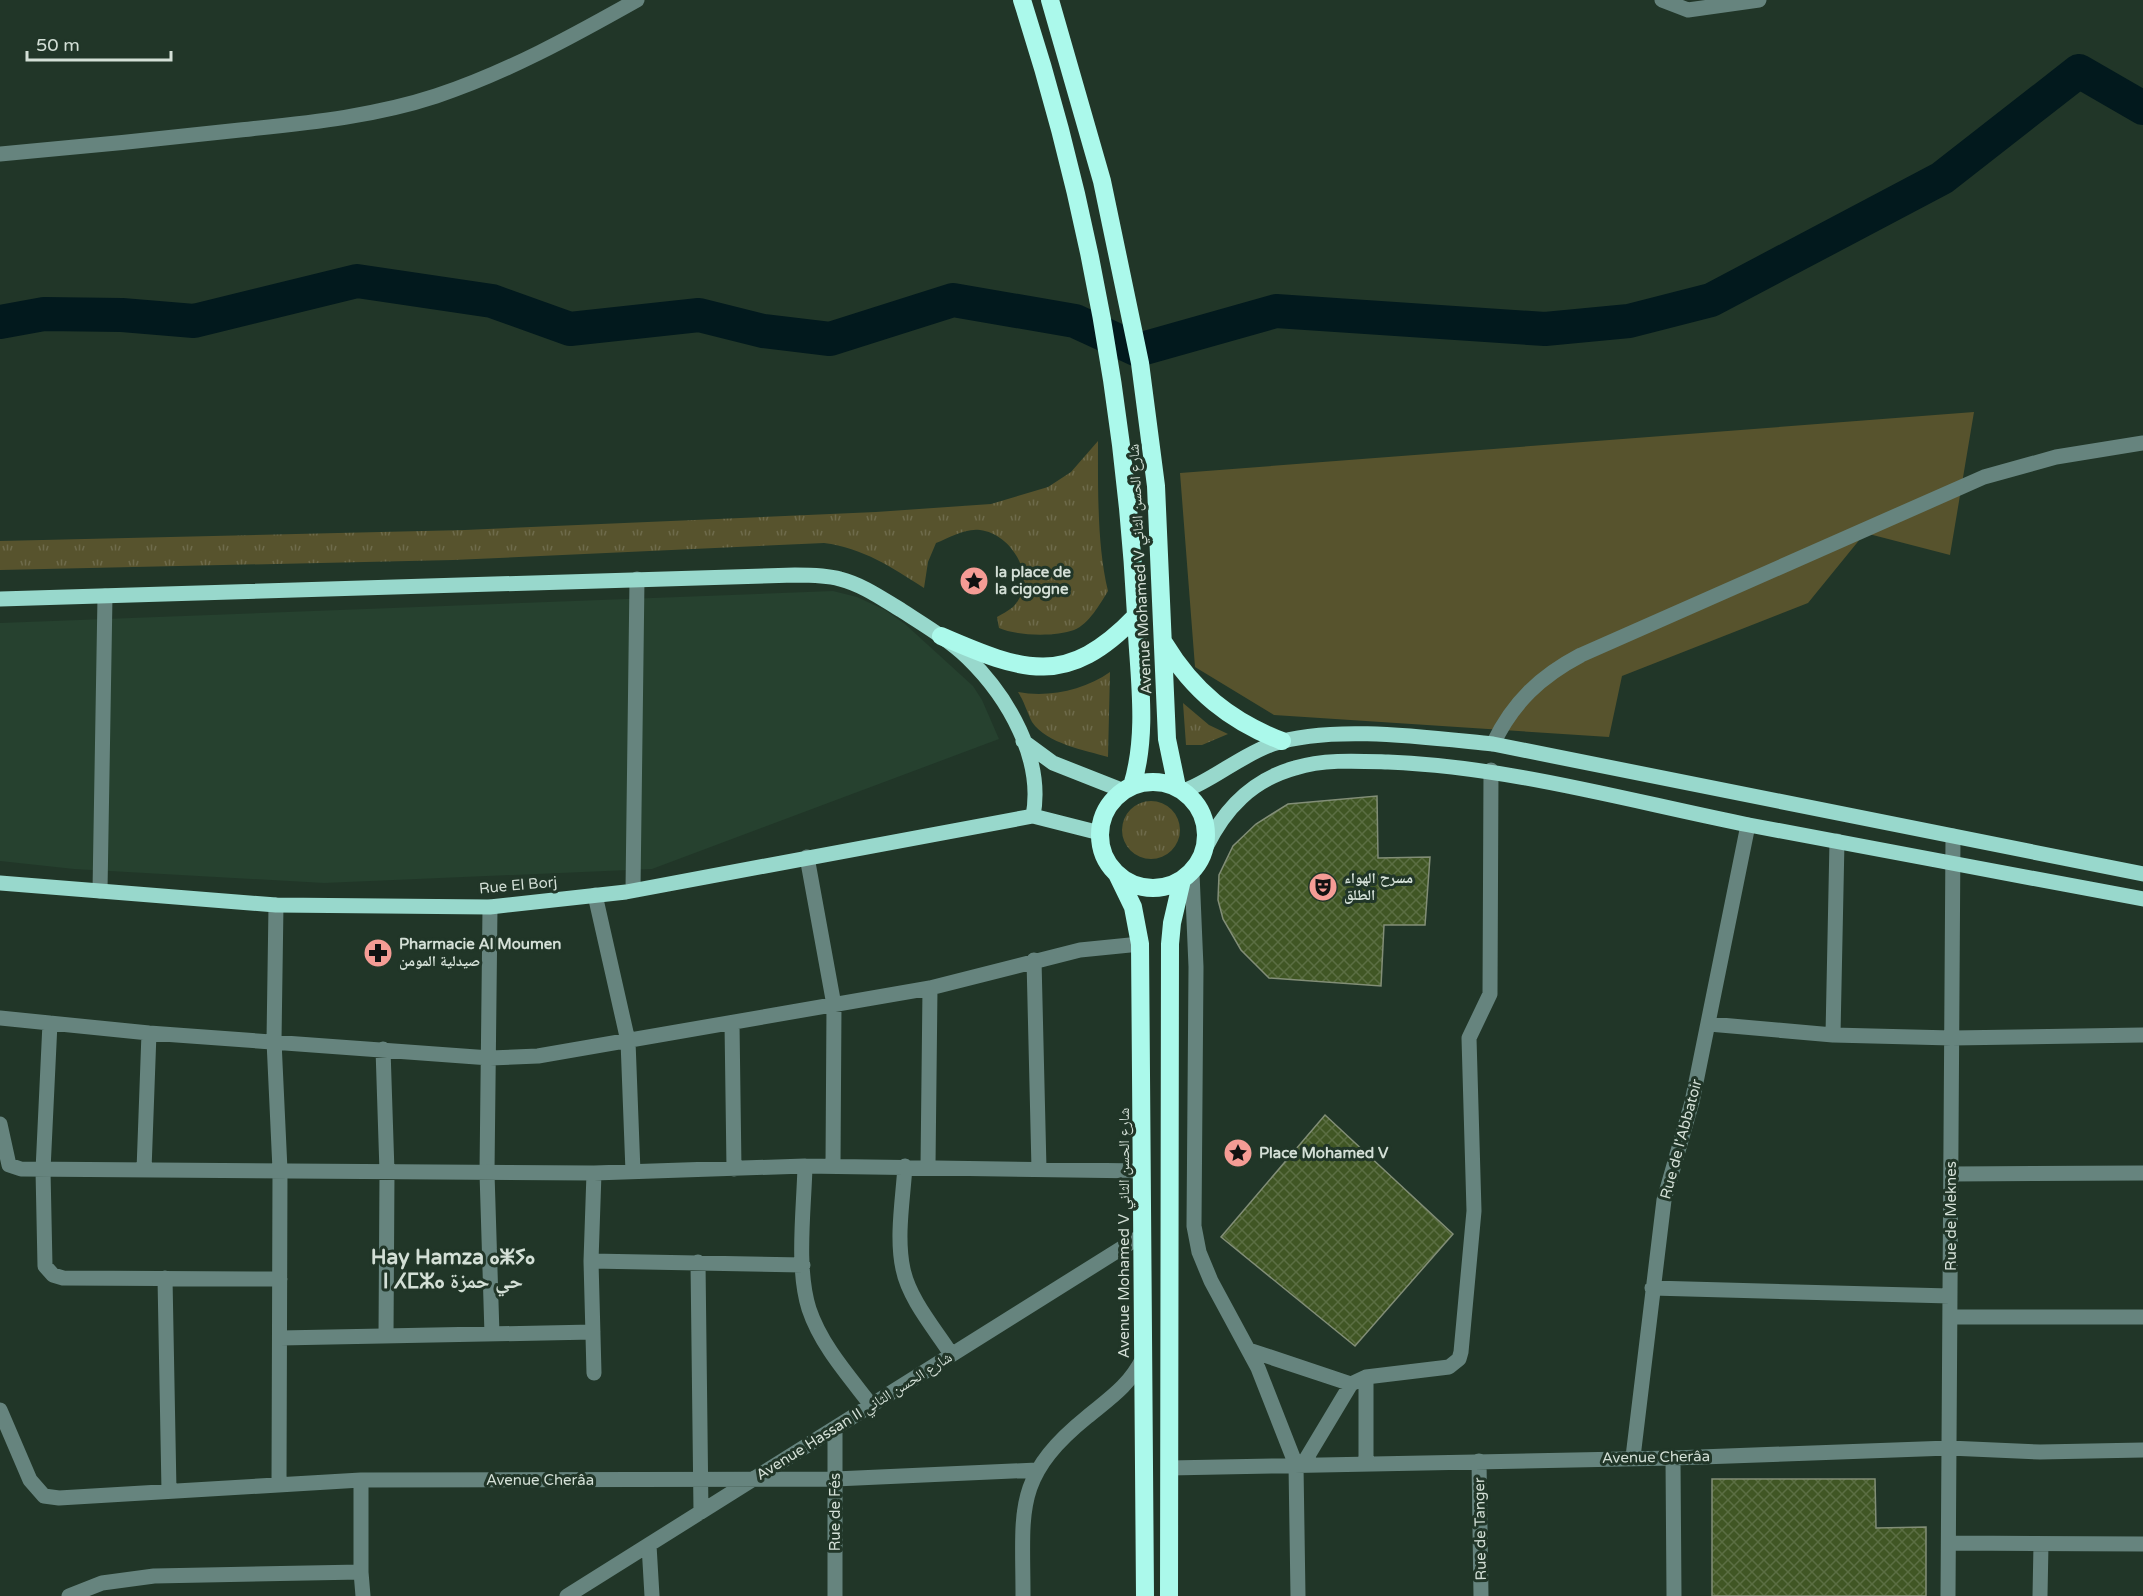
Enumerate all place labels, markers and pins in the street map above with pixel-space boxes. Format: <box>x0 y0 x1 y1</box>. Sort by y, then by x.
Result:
place label: la place de la cigogne <box>995 563 1071 599</box>
place icon: la place de la cigogne <box>958 565 990 597</box>
place label: مسرح الهواء الطلق <box>1344 869 1413 904</box>
theatre icon: مسرح الهواء الطلق <box>1307 871 1339 903</box>
place label: Pharmacie Al Moumen صيدلية المومن <box>399 935 561 970</box>
pharmacy icon: Pharmacie Al Moumen صيدلية المومن <box>362 937 394 969</box>
place icon: Place Mohamed V <box>1222 1137 1254 1169</box>
place label: Place Mohamed V <box>1259 1144 1389 1162</box>

